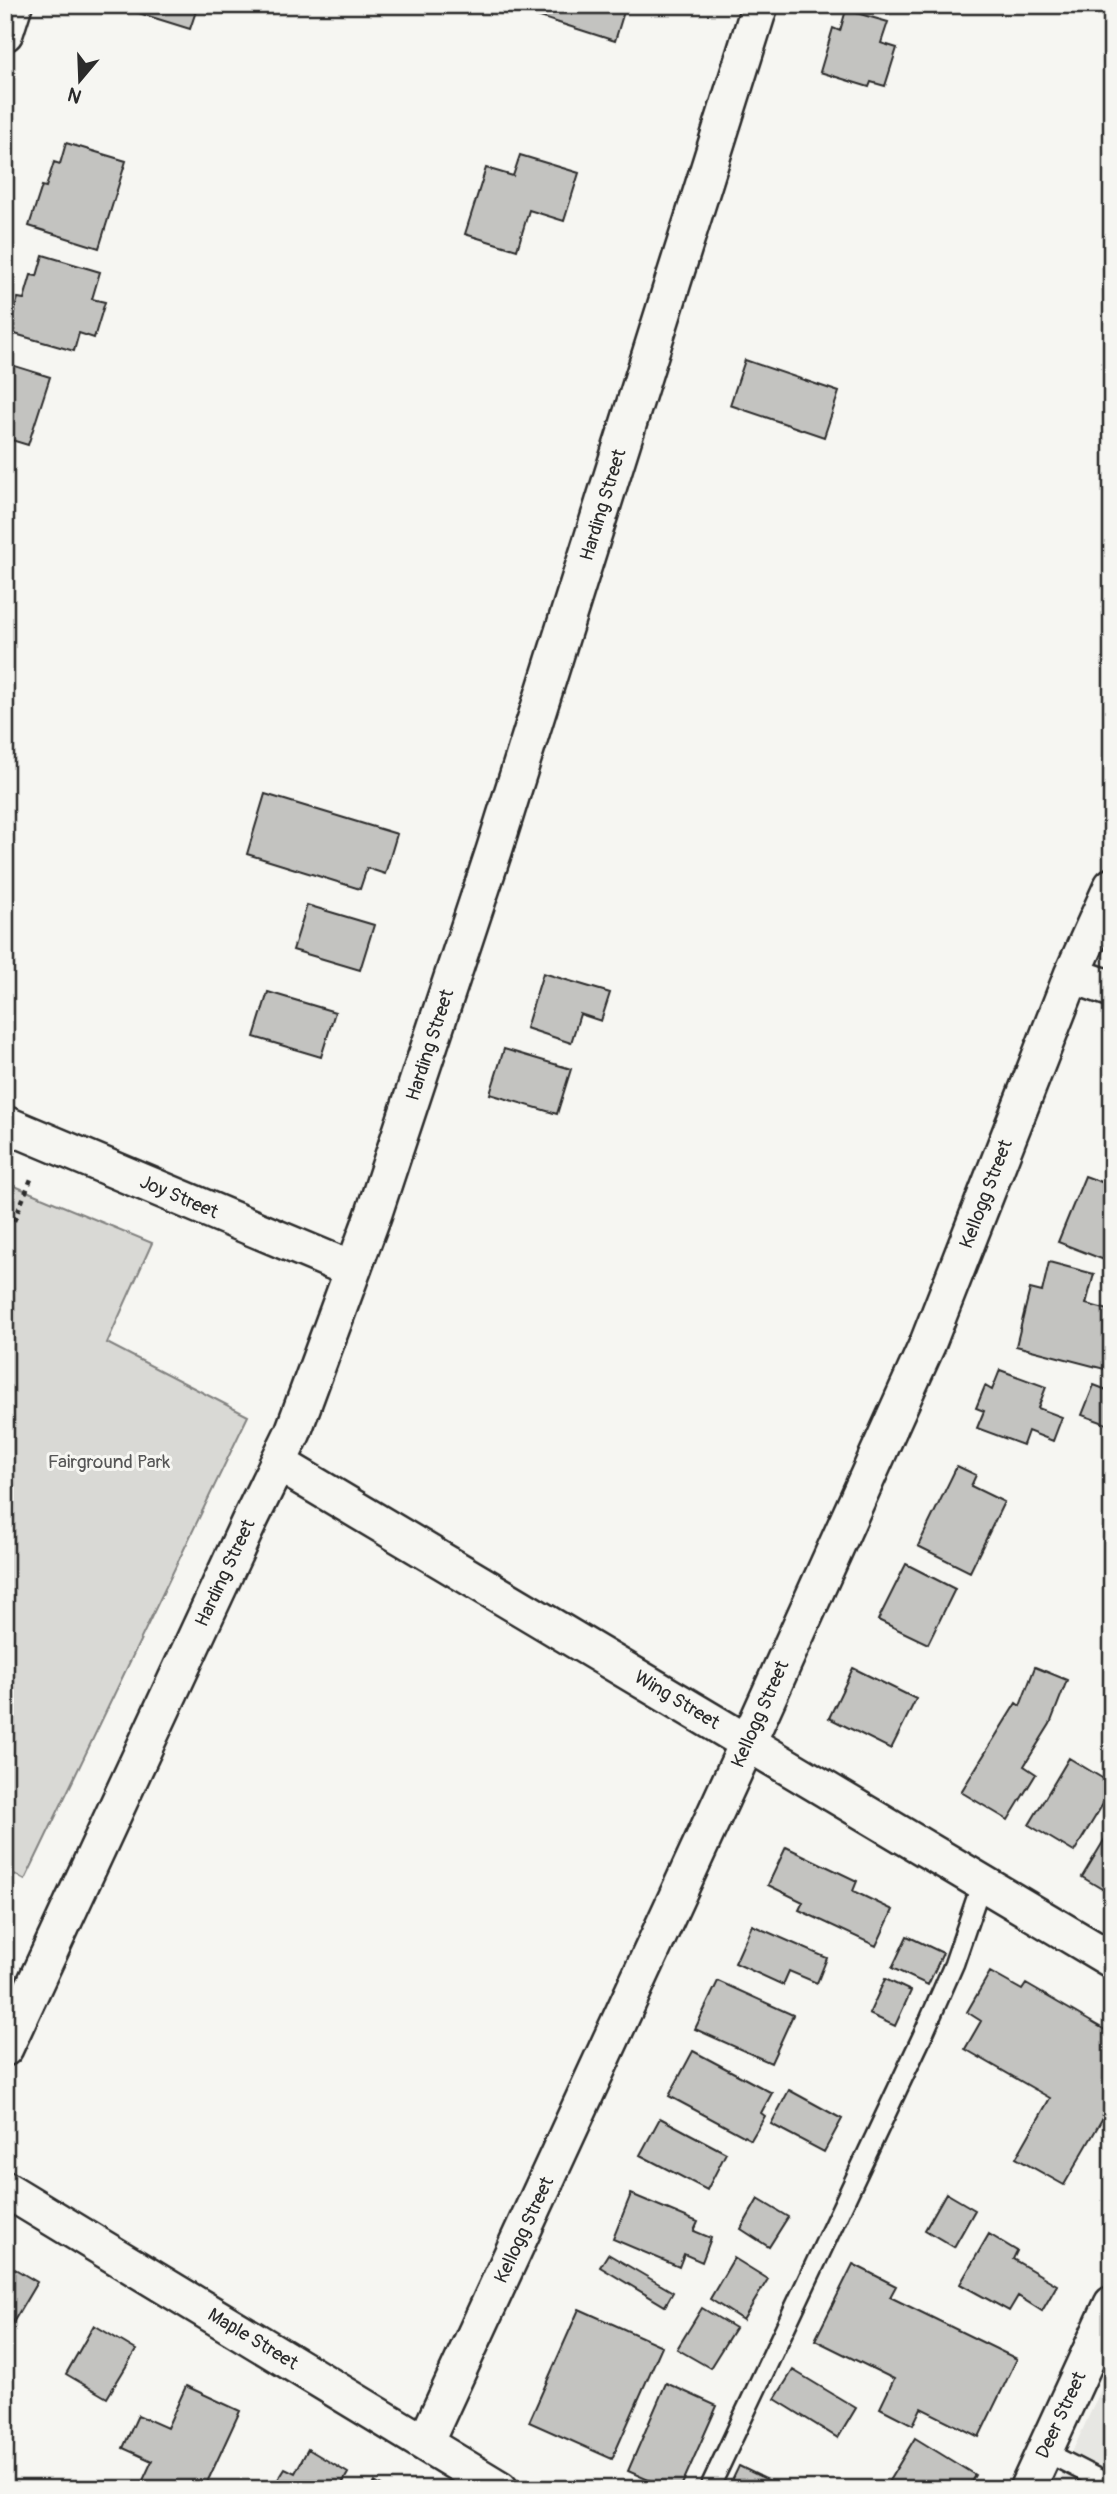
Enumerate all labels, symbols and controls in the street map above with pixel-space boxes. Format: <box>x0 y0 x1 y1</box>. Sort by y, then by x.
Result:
north arrow <box>46 46 116 116</box>
text: N <box>65 82 85 109</box>
street label: Harding Street <box>575 446 631 564</box>
street label: Harding Street <box>401 986 459 1104</box>
street label: Kellogg Street <box>954 1136 1018 1252</box>
street label: Joy Street <box>136 1170 222 1224</box>
park label: Fairground Park <box>48 1450 170 1474</box>
street label: Harding Street <box>190 1515 260 1631</box>
street label: Kellogg Street <box>726 1656 794 1771</box>
street label: Wing Street <box>630 1665 724 1735</box>
street label: Kellogg Street <box>489 2173 559 2287</box>
street label: Maple Street <box>204 2303 303 2375</box>
street label: Deer Street <box>1030 2367 1092 2462</box>

